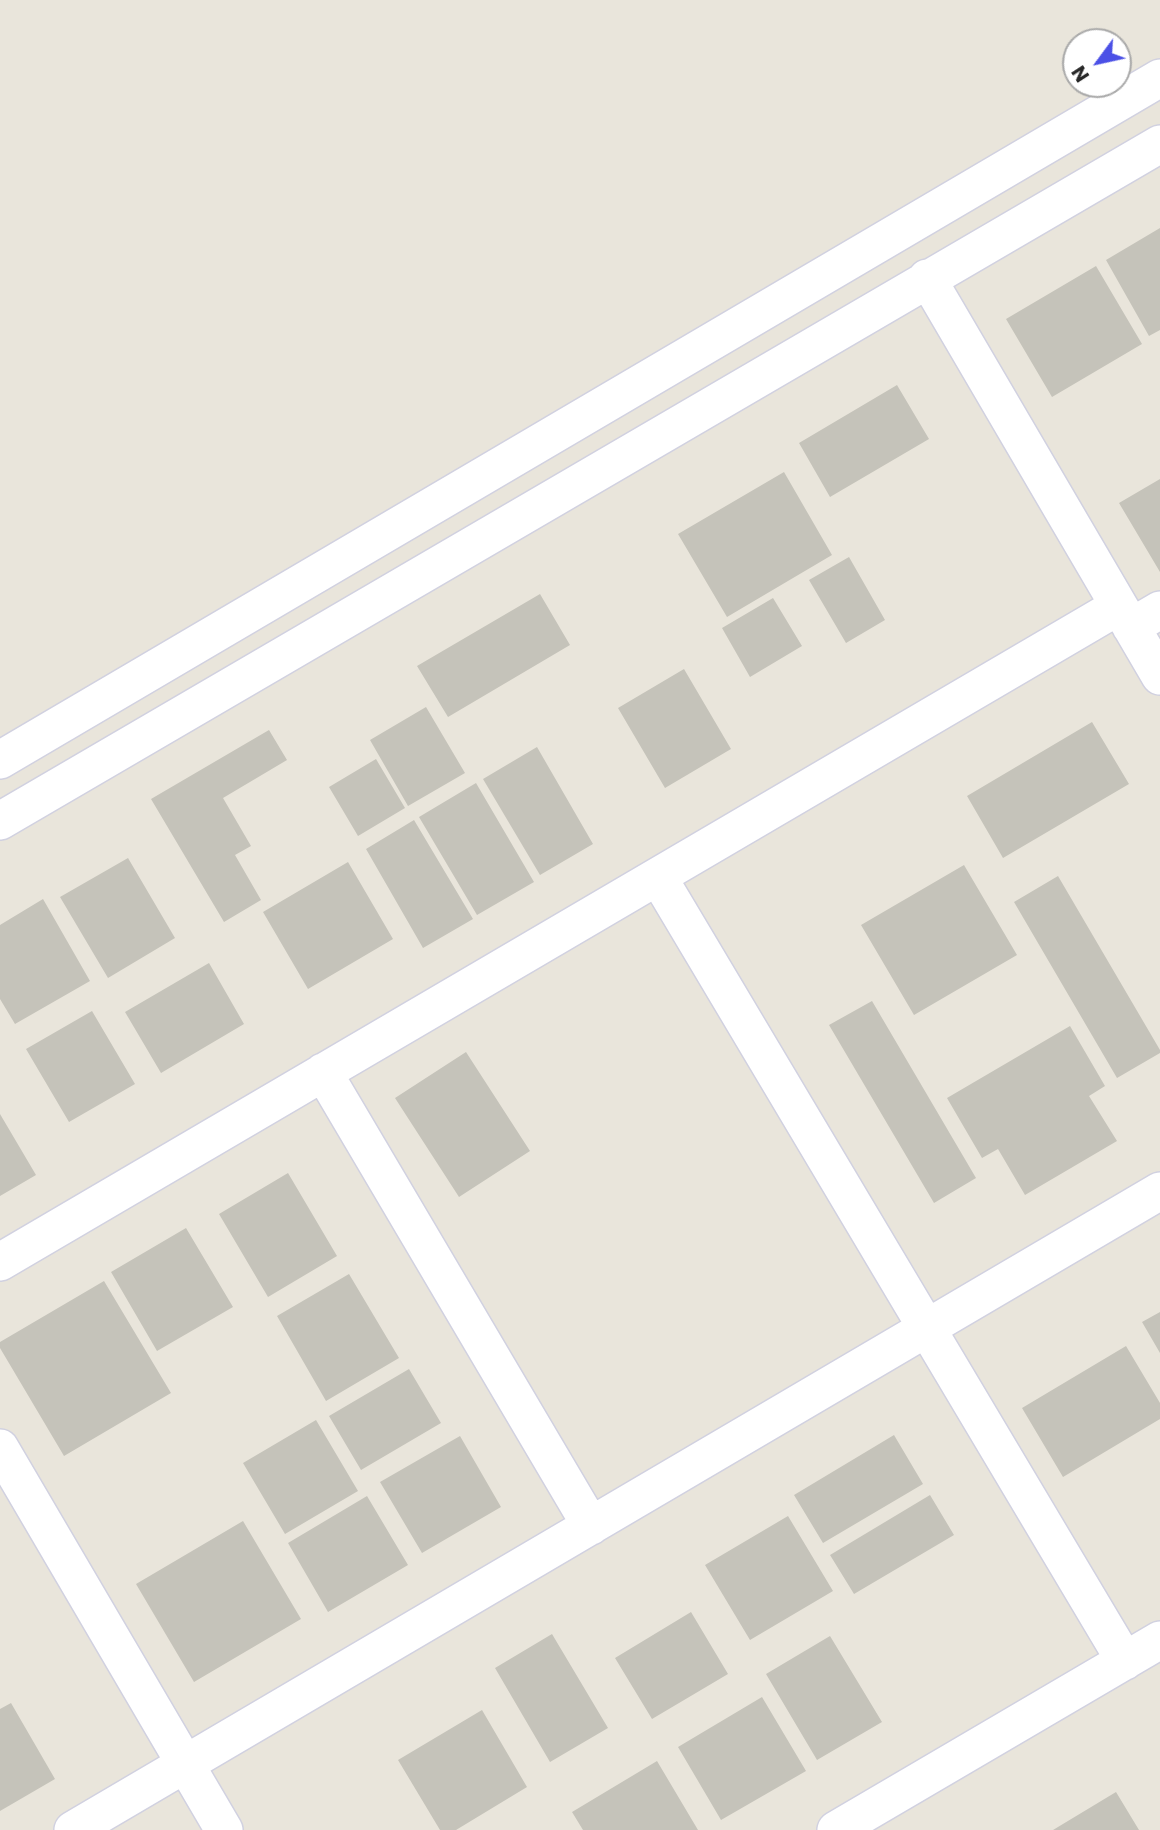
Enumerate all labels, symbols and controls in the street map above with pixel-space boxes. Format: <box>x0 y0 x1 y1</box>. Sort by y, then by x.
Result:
north arrow <box>1062 28 1132 98</box>
text: N <box>1065 60 1096 87</box>

